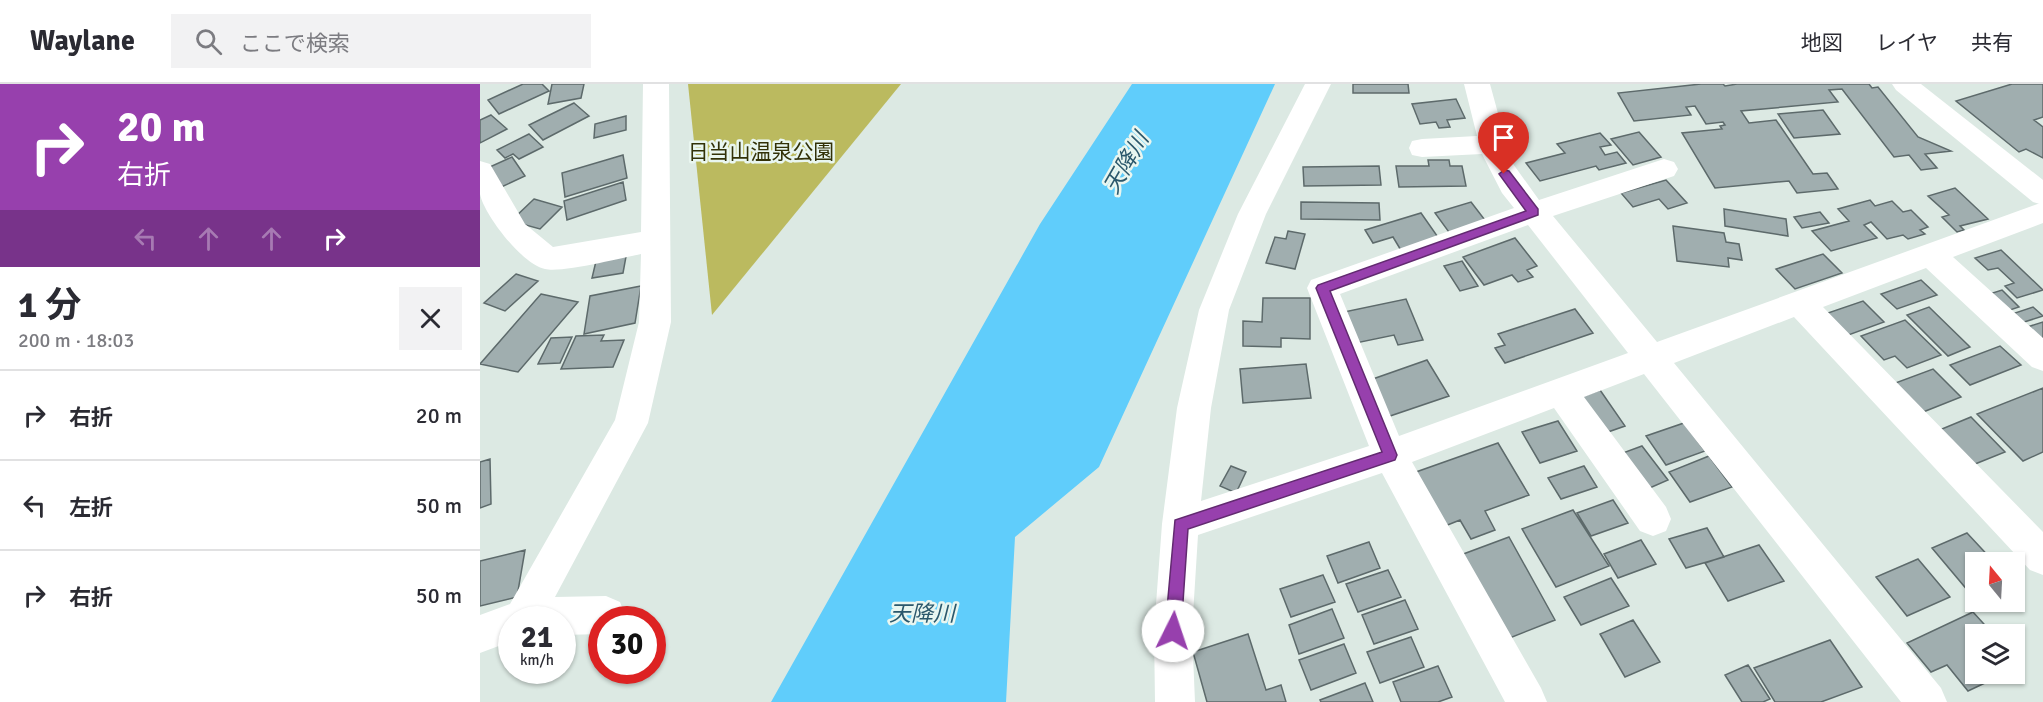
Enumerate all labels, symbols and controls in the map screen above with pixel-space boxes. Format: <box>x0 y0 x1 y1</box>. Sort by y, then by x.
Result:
search box <box>171 14 591 68</box>
text: Waylane <box>30 24 135 58</box>
icon: search <box>192 25 225 58</box>
text: ここで検索 <box>240 30 350 57</box>
text: 地図 <box>1801 30 1843 56</box>
text: レイヤ <box>1876 30 1938 56</box>
text: 共有 <box>1971 30 2013 56</box>
text: 20 m <box>117 102 206 153</box>
icon: right <box>18 108 96 186</box>
pin <box>1478 112 1529 174</box>
icon: arrive <box>1487 121 1520 154</box>
water label: 天降川 <box>1098 126 1155 198</box>
park label: 日当山温泉公園 <box>688 139 835 165</box>
text: 右折 <box>117 159 171 192</box>
icon: left <box>129 222 162 255</box>
icon: ahead <box>192 222 225 255</box>
icon: ahead <box>255 222 288 255</box>
icon: right <box>318 222 351 255</box>
text: 1 分 <box>18 283 81 328</box>
button: close <box>399 287 462 350</box>
text: 200 m · 18:03 <box>18 328 134 353</box>
icon: right <box>18 399 51 432</box>
text: 20 m <box>416 402 462 429</box>
text: 右折 <box>69 404 113 431</box>
icon: left <box>18 489 51 522</box>
text: 50 m <box>416 492 462 519</box>
text: 左折 <box>69 494 113 521</box>
north arrow <box>1965 552 2025 612</box>
map controls <box>1965 552 2025 684</box>
icon: right <box>18 579 51 612</box>
text: 50 m <box>416 582 462 609</box>
text: 右折 <box>69 584 113 611</box>
position arrow <box>1141 599 1205 663</box>
water label: 天降川 <box>889 600 957 627</box>
speed limit sign: 30 <box>588 606 666 684</box>
text: 21 <box>521 619 553 656</box>
button: layers <box>1965 624 2025 684</box>
text: km/h <box>520 651 554 669</box>

